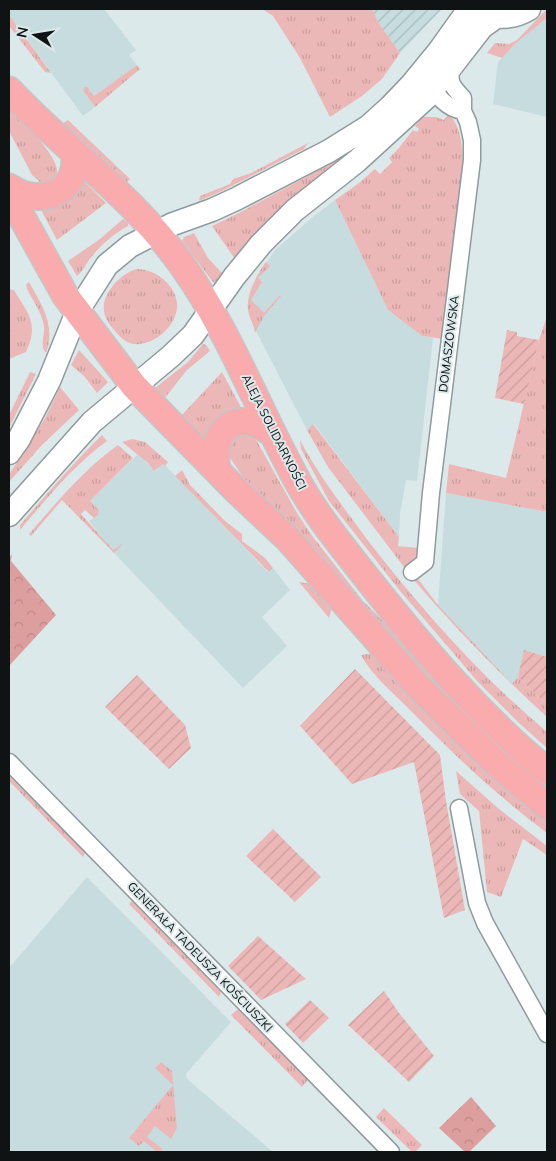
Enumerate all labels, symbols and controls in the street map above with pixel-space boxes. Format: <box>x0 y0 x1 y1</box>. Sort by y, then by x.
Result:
north arrow <box>10 10 60 60</box>
text: N <box>12 25 32 39</box>
street label: DOMASZOWSKA <box>435 294 462 393</box>
street label: ALEJA SOLIDARNOŚCI <box>239 371 310 492</box>
street label: GENERAŁA TADEUSZA KOŚCIUSZKI <box>125 879 276 1035</box>

